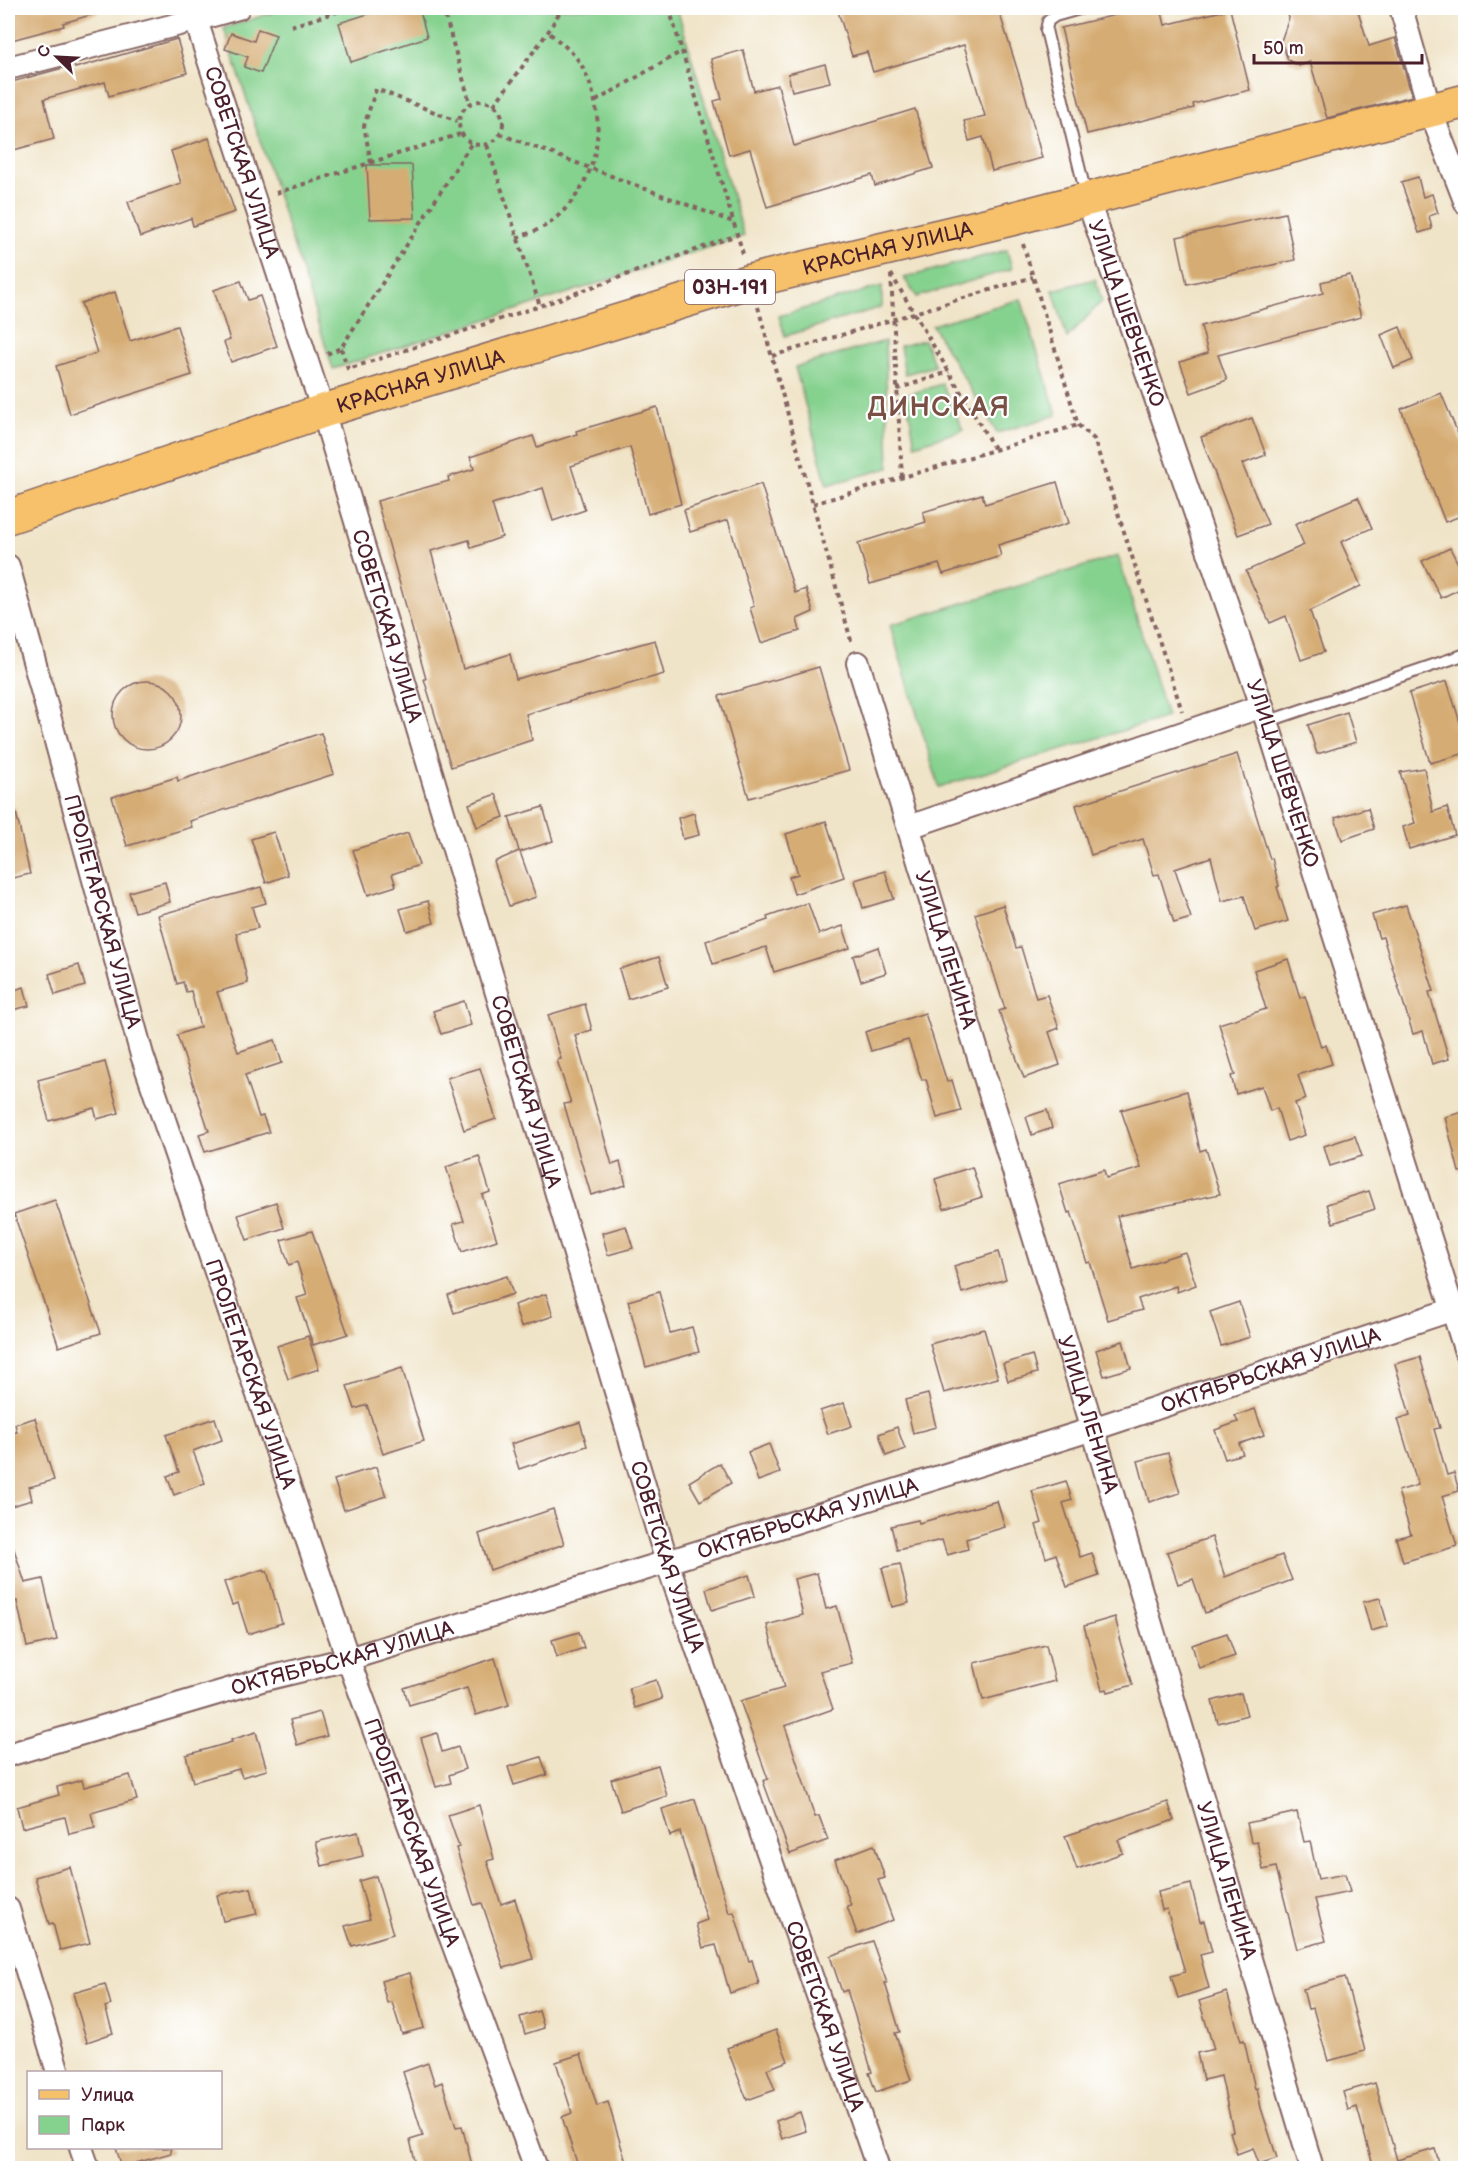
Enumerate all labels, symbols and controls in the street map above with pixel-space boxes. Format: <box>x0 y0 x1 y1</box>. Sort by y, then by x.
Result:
north arrow <box>27 27 87 87</box>
scale bar <box>1254 27 1422 65</box>
text: 50 m <box>1263 38 1304 59</box>
text: С <box>34 43 56 60</box>
street label: СОВЕТСКАЯ УЛИЦА <box>199 63 284 261</box>
street label: КРАСНАЯ УЛИЦА <box>800 216 975 281</box>
street label: УЛИЦА ШЕВЧЕНКО <box>1083 217 1170 410</box>
road number: 03Н-191 <box>685 270 775 304</box>
street label: КРАСНАЯ УЛИЦА <box>334 345 507 419</box>
district label: ДИНСКАЯ <box>867 392 1011 424</box>
street label: СОВЕТСКАЯ УЛИЦА <box>346 527 427 726</box>
street label: УЛИЦА ШЕВЧЕНКО <box>1241 676 1324 871</box>
street label: ПРОЛЕТАРСКАЯ УЛИЦА <box>58 792 146 1031</box>
street label: УЛИЦА ЛЕНИНА <box>910 868 982 1032</box>
street label: СОВЕТСКАЯ УЛИЦА <box>485 992 567 1191</box>
street label: ПРОЛЕТАРСКАЯ УЛИЦА <box>200 1256 301 1493</box>
street label: ОКТЯБРЬСКАЯ УЛИЦА <box>1158 1322 1384 1419</box>
street label: УЛИЦА ЛЕНИНА <box>1052 1333 1123 1497</box>
street label: СОВЕТСКАЯ УЛИЦА <box>624 1458 710 1656</box>
street label: ОКТЯБРЬСКАЯ УЛИЦА <box>694 1472 921 1565</box>
street label: ОКТЯБРЬСКАЯ УЛИЦА <box>228 1616 457 1701</box>
street label: ПРОЛЕТАРСКАЯ УЛИЦА <box>358 1715 465 1950</box>
street label: УЛИЦА ЛЕНИНА <box>1191 1799 1262 1963</box>
street label: СОВЕТСКАЯ УЛИЦА <box>780 1918 869 2115</box>
legend <box>27 2071 222 2149</box>
text: Улица <box>81 2085 135 2106</box>
text: Парк <box>81 2115 125 2136</box>

